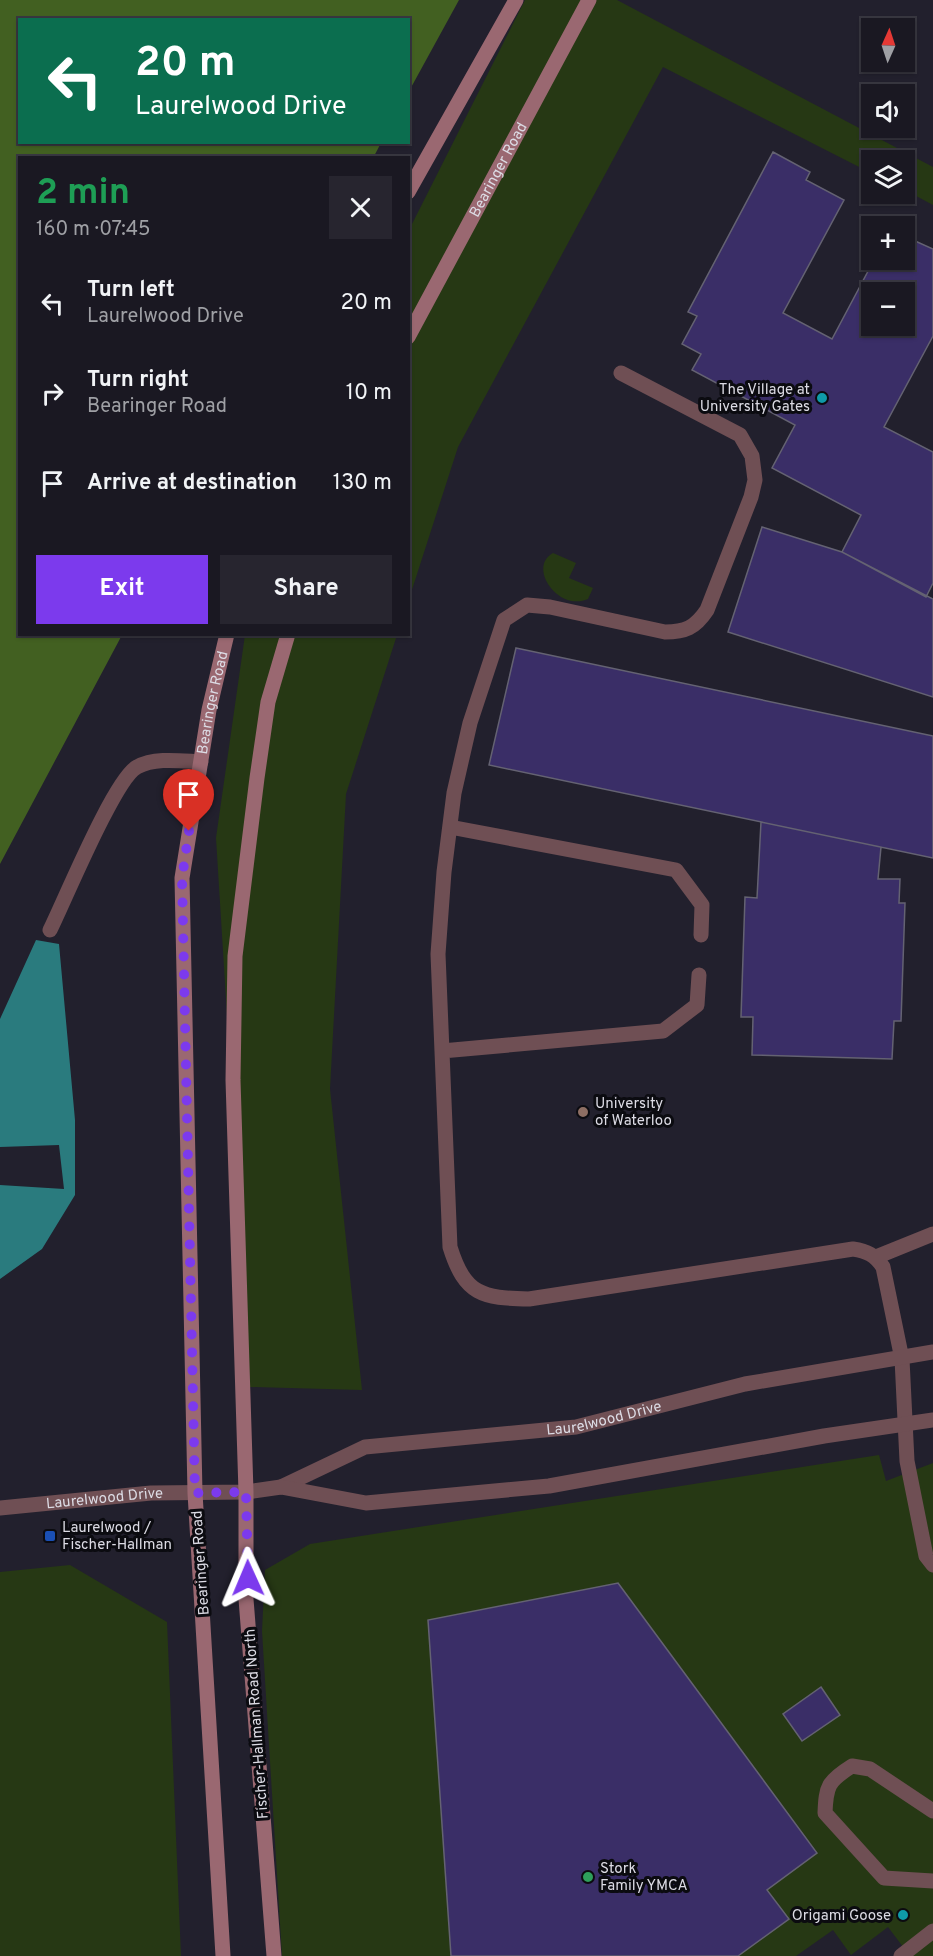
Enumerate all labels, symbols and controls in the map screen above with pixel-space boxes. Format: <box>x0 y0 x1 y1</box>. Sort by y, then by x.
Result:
north arrow <box>861 18 915 72</box>
map controls <box>861 18 915 336</box>
text: 20 m <box>135 38 236 91</box>
icon: left <box>36 42 114 120</box>
button: sound <box>861 84 915 138</box>
text: Laurelwood Drive <box>135 90 347 124</box>
street label: Bearinger Road <box>466 120 532 221</box>
button: layers <box>861 150 915 204</box>
text: 2 min <box>36 171 130 217</box>
button: close <box>329 176 392 239</box>
button: + <box>861 216 915 270</box>
text: 160 m · 07:45 <box>36 217 151 243</box>
text: Turn left <box>87 277 175 304</box>
button: − <box>861 282 915 336</box>
icon: left <box>36 287 69 320</box>
text: 20 m <box>341 290 392 317</box>
text: Laurelwood Drive <box>87 304 244 330</box>
text: Turn right <box>87 367 189 394</box>
icon: right <box>36 377 69 410</box>
text: 10 m <box>346 380 392 407</box>
place label: The Village at University Gates <box>700 381 810 417</box>
marker: The Village at University Gates <box>815 391 829 405</box>
text: Bearinger Road <box>87 394 227 420</box>
icon: arrive <box>36 467 69 500</box>
text: Arrive at destination <box>87 470 297 497</box>
text: 130 m <box>333 470 392 497</box>
button: Exit <box>36 555 208 624</box>
button: Share <box>220 555 392 624</box>
street label: Bearinger Road <box>194 649 234 756</box>
pin <box>163 769 214 831</box>
icon: arrive <box>172 778 205 811</box>
place label: University of Waterloo <box>595 1095 672 1131</box>
marker: University of Waterloo <box>576 1105 590 1119</box>
street label: Laurelwood Drive <box>546 1398 664 1441</box>
street label: Laurelwood Drive <box>45 1485 163 1514</box>
street label: Bearinger Road <box>188 1510 215 1616</box>
place label: Laurelwood / Fischer-Hallman <box>62 1519 172 1555</box>
marker: Laurelwood / Fischer-Hallman <box>43 1529 57 1543</box>
position arrow <box>216 1546 280 1610</box>
street label: Fischer-Hallman Road North <box>241 1628 274 1820</box>
place label: Stork Family YMCA <box>600 1860 688 1896</box>
marker: Stork Family YMCA <box>581 1870 595 1884</box>
place label: Origami Goose <box>792 1907 891 1926</box>
marker: Origami Goose <box>896 1908 910 1922</box>

